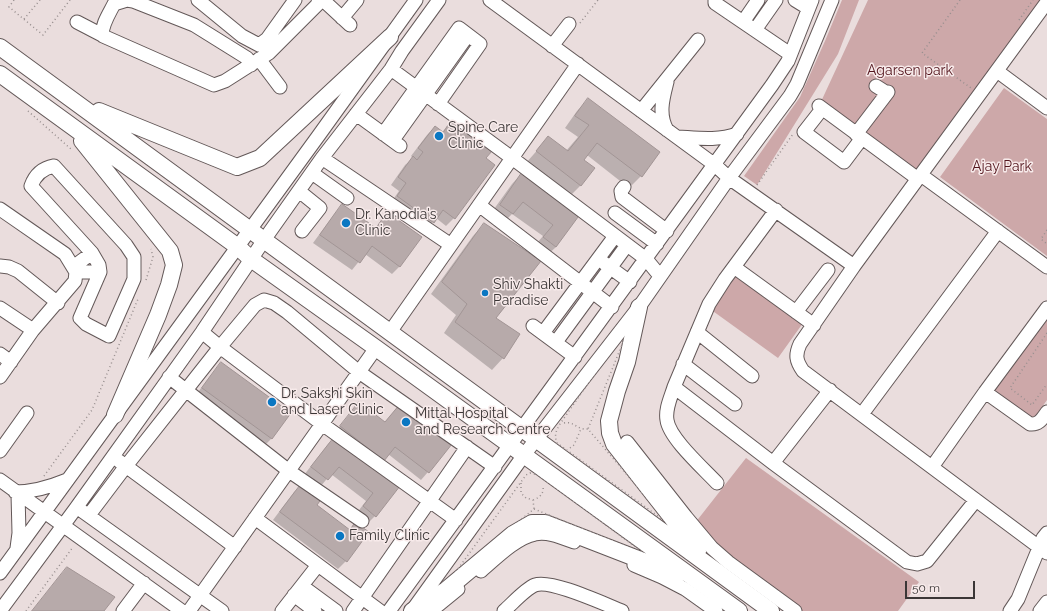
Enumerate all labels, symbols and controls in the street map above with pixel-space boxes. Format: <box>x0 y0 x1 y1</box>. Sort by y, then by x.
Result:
park label: Agarsen park <box>867 63 953 79</box>
place label: Spine Care Clinic <box>448 120 518 152</box>
marker: Spine Care Clinic <box>433 130 445 142</box>
park label: Ajay Park <box>972 159 1032 175</box>
place label: Dr. Kanodia's Clinic <box>355 207 436 240</box>
marker: Dr. Kanodia's Clinic <box>340 217 352 229</box>
place label: Shiv Shakti Paradise <box>493 277 563 310</box>
marker: Shiv Shakti Paradise <box>480 288 490 298</box>
place label: Dr. Sakshi Skin and Laser Clinic <box>281 386 384 418</box>
marker: Dr. Sakshi Skin and Laser Clinic <box>266 396 278 408</box>
place label: Mittal Hospital and Research Centre <box>415 406 550 438</box>
marker: Mittal Hospital and Research Centre <box>400 416 412 428</box>
place label: Family Clinic <box>349 528 430 544</box>
marker: Family Clinic <box>334 530 346 542</box>
scale bar <box>907 573 977 599</box>
text: 50 m <box>912 581 940 595</box>

